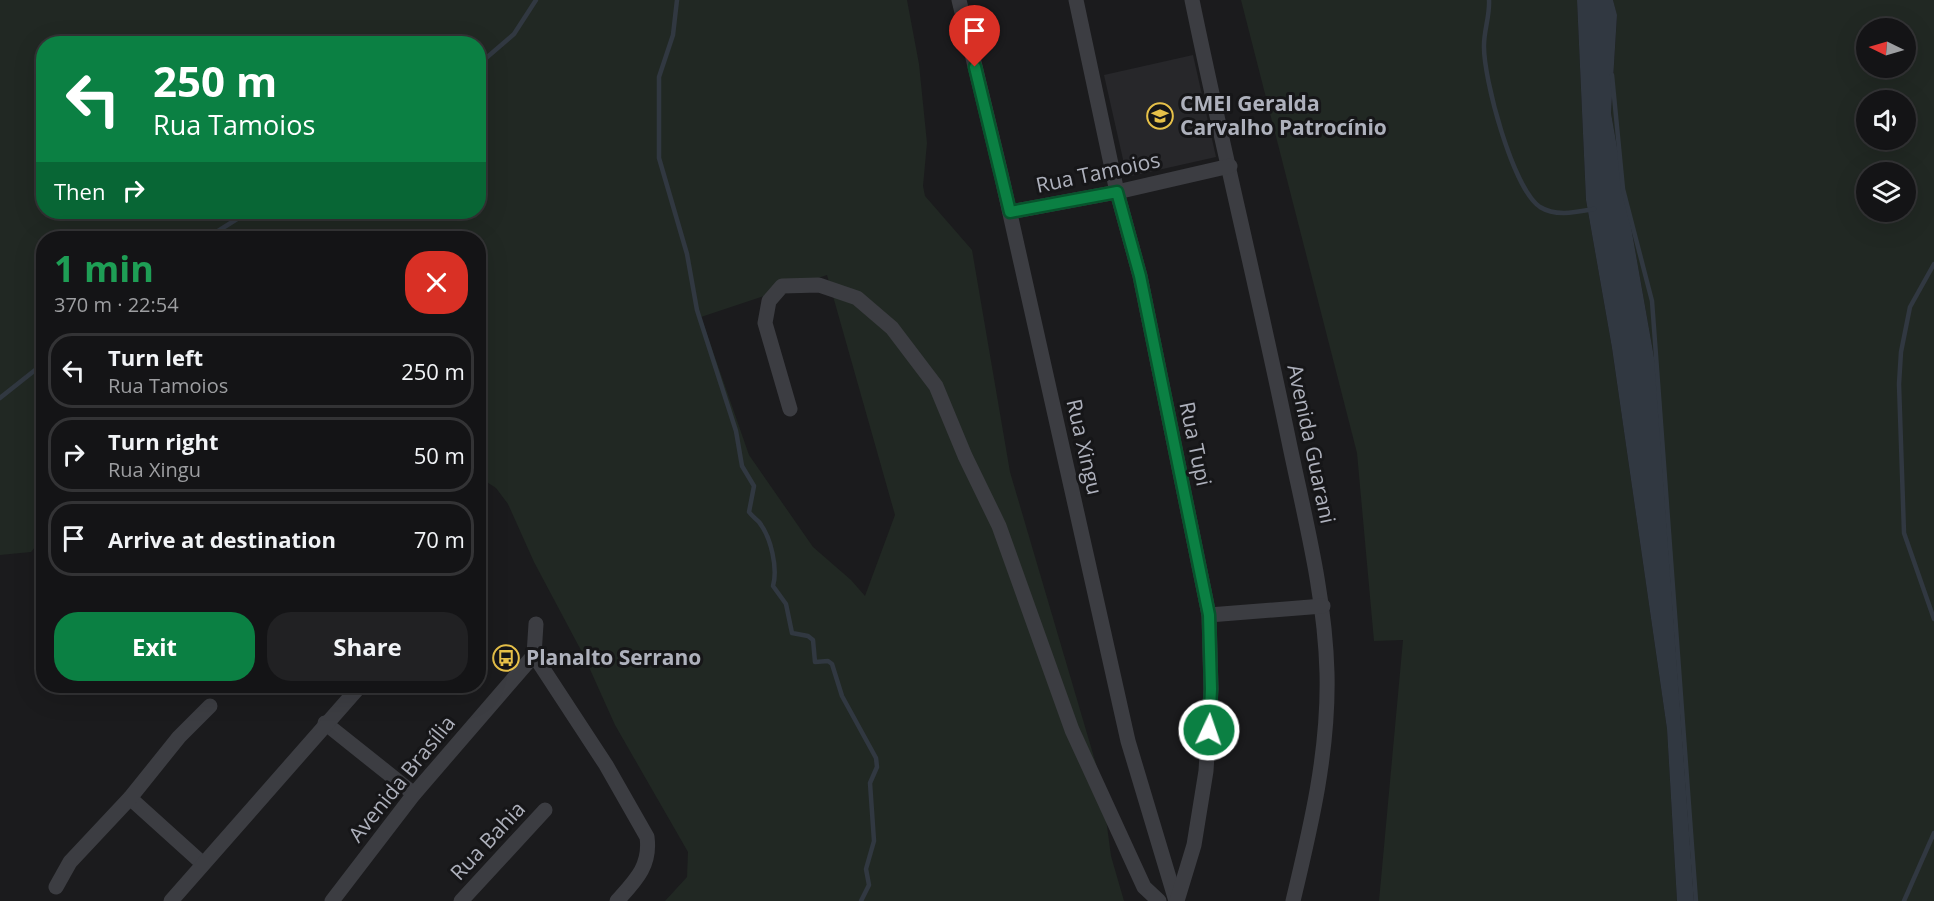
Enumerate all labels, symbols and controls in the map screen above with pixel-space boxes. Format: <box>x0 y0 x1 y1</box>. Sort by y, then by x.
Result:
pin <box>949 5 1000 67</box>
icon: arrive <box>958 14 991 47</box>
north arrow <box>1856 18 1916 78</box>
map controls <box>1856 18 1916 222</box>
text: 250 m <box>153 52 277 109</box>
icon: left <box>54 60 132 138</box>
place label: CMEI Geralda Carvalho Patrocínio <box>1180 89 1387 141</box>
button: sound <box>1856 90 1916 150</box>
school or university icon: CMEI Geralda Carvalho Patrocínio <box>1145 101 1175 131</box>
text: Rua Tamoios <box>153 106 315 143</box>
street label: Rua Tamoios <box>1033 145 1162 199</box>
button: layers <box>1856 162 1916 222</box>
icon: right <box>117 174 150 207</box>
text: Then <box>54 176 105 206</box>
text: 1 min <box>54 244 154 293</box>
button: close <box>405 251 468 314</box>
text: 370 m · 22:54 <box>54 291 179 318</box>
text: Turn left <box>108 342 203 372</box>
icon: left <box>57 354 90 387</box>
text: 250 m <box>401 356 465 386</box>
street label: Avenida Guarani <box>1281 362 1343 526</box>
text: Rua Tamoios <box>108 372 228 399</box>
street label: Rua Xingu <box>1060 396 1110 497</box>
street label: Rua Tupi <box>1173 399 1219 489</box>
text: Turn right <box>108 426 219 456</box>
icon: right <box>57 438 90 471</box>
text: 50 m <box>414 440 465 470</box>
text: Rua Xingu <box>108 456 201 483</box>
icon: arrive <box>57 522 90 555</box>
text: Arrive at destination <box>108 524 336 554</box>
text: 70 m <box>414 524 465 554</box>
button: Exit <box>54 612 255 681</box>
button: Share <box>267 612 468 681</box>
bus stop icon: Planalto Serrano <box>491 643 521 673</box>
place label: Planalto Serrano <box>526 643 701 671</box>
position arrow <box>1177 698 1241 762</box>
street label: Avenida Brasília <box>342 709 461 847</box>
street label: Rua Bahia <box>444 795 531 886</box>

